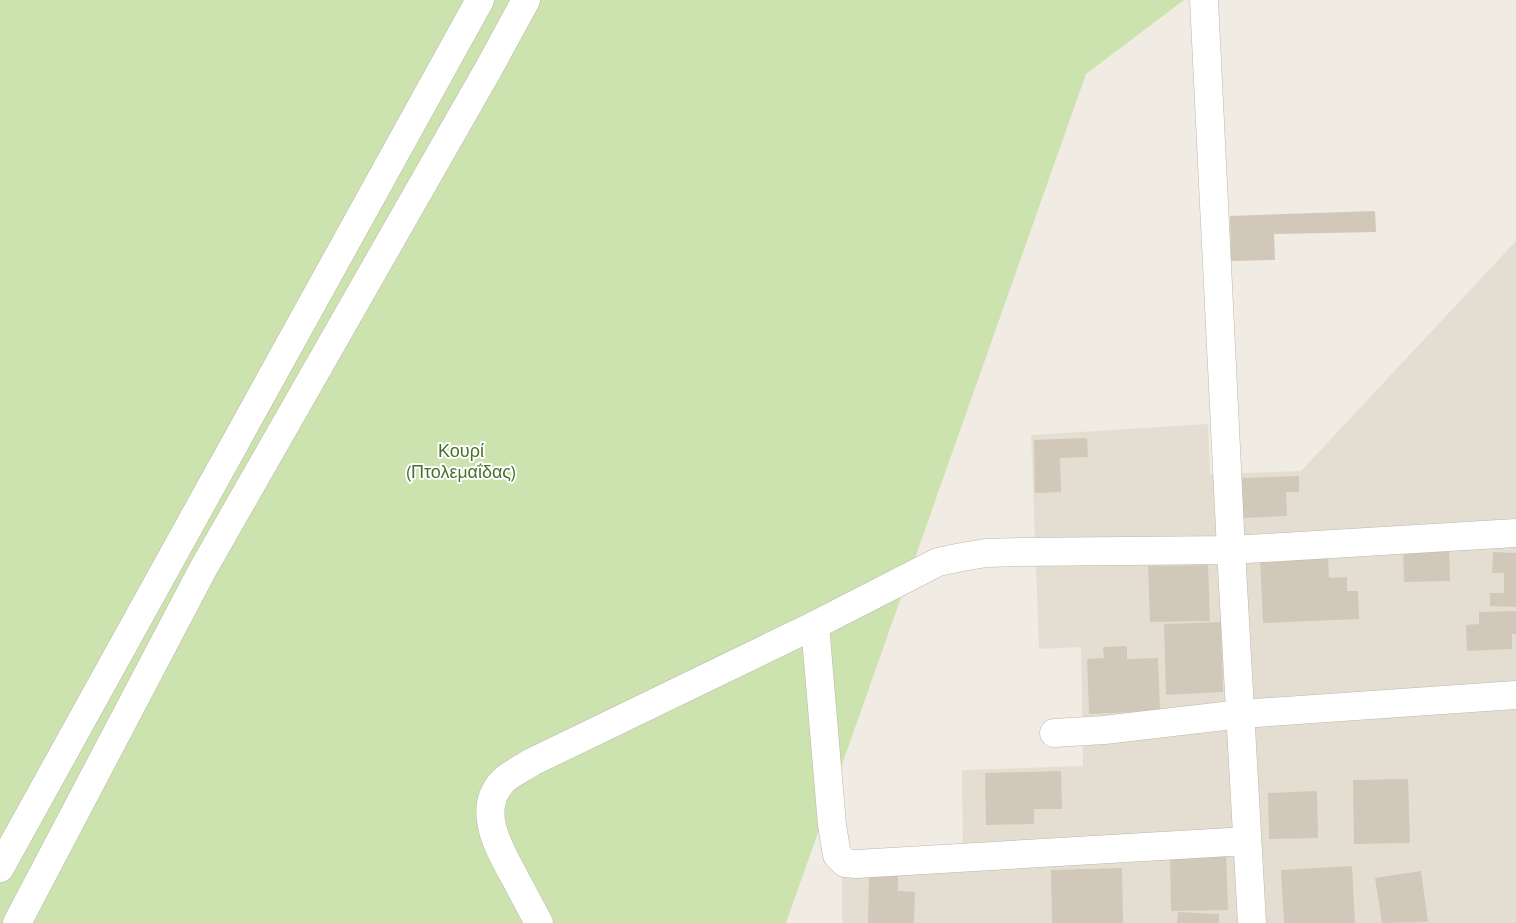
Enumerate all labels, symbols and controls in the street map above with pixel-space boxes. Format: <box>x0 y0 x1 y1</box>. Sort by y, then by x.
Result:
park label: Κουρί (Πτολεμαΐδας) <box>406 439 516 483</box>

